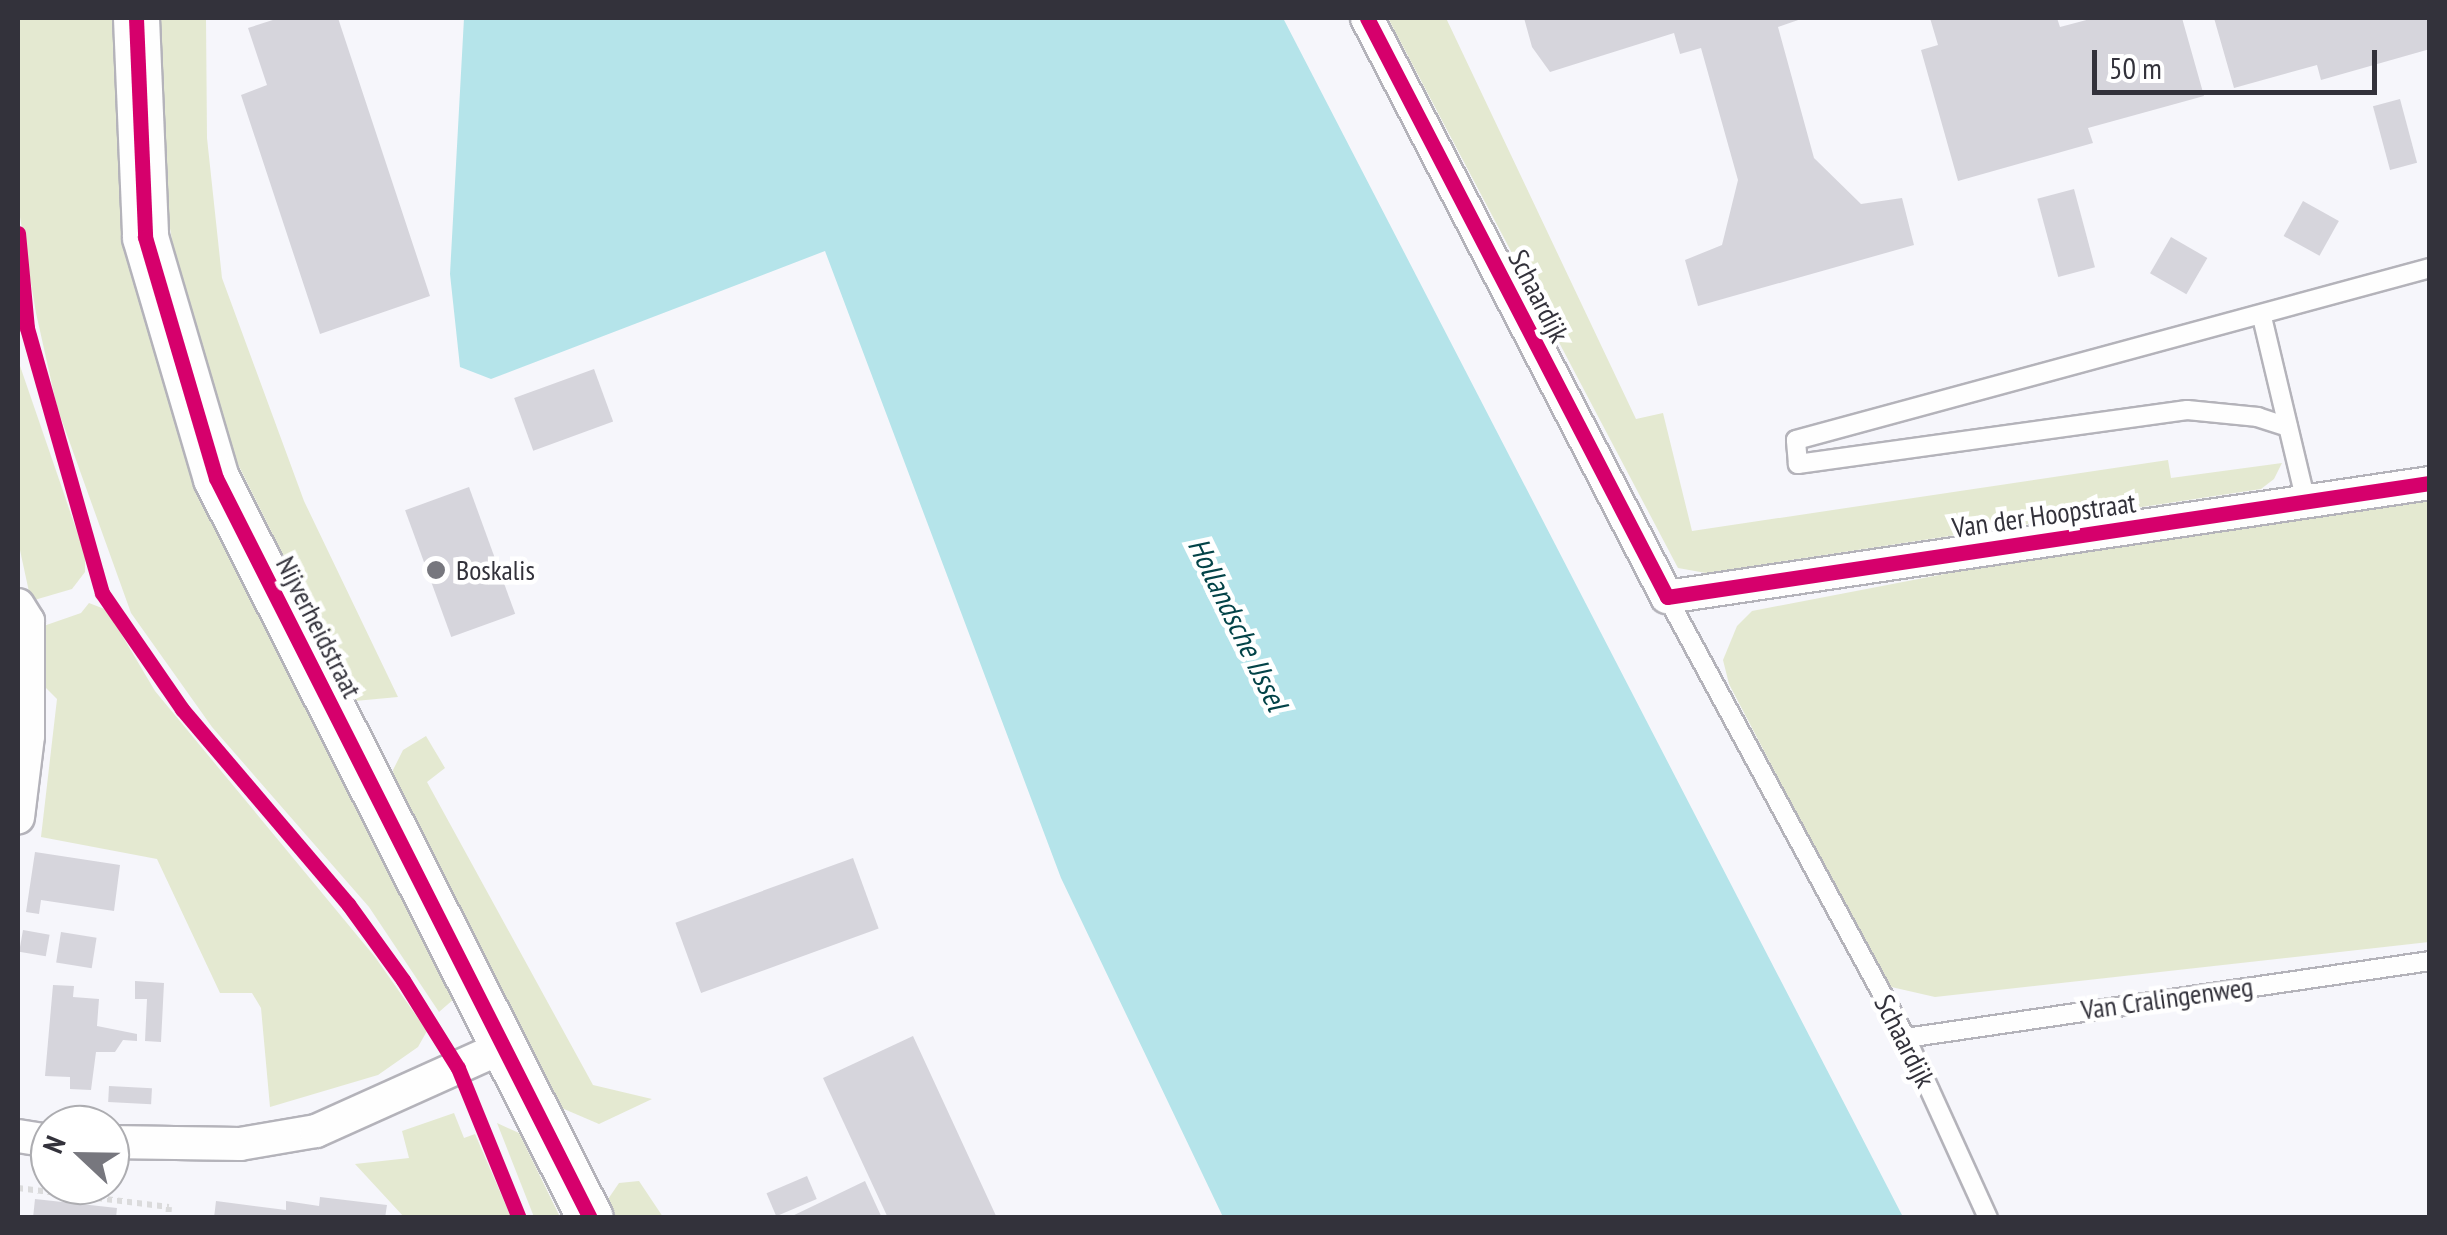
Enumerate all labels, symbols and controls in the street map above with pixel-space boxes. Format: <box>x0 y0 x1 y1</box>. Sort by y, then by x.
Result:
scale bar <box>2097 30 2382 92</box>
text: 50 m <box>2109 48 2162 87</box>
street label: Schaardijk <box>1501 244 1577 348</box>
street label: Van der Hoopstraat <box>1950 486 2138 544</box>
water label: Hollandsche IJssel <box>1181 532 1295 716</box>
street label: Nijverheidstraat <box>269 551 369 703</box>
place label: Boskalis <box>456 553 535 587</box>
marker: Boskalis <box>425 559 447 581</box>
street label: Van Cralingenweg <box>2079 969 2255 1027</box>
street label: Schaardijk <box>1867 989 1943 1093</box>
north arrow <box>30 1105 130 1205</box>
text: N <box>34 1130 74 1158</box>

